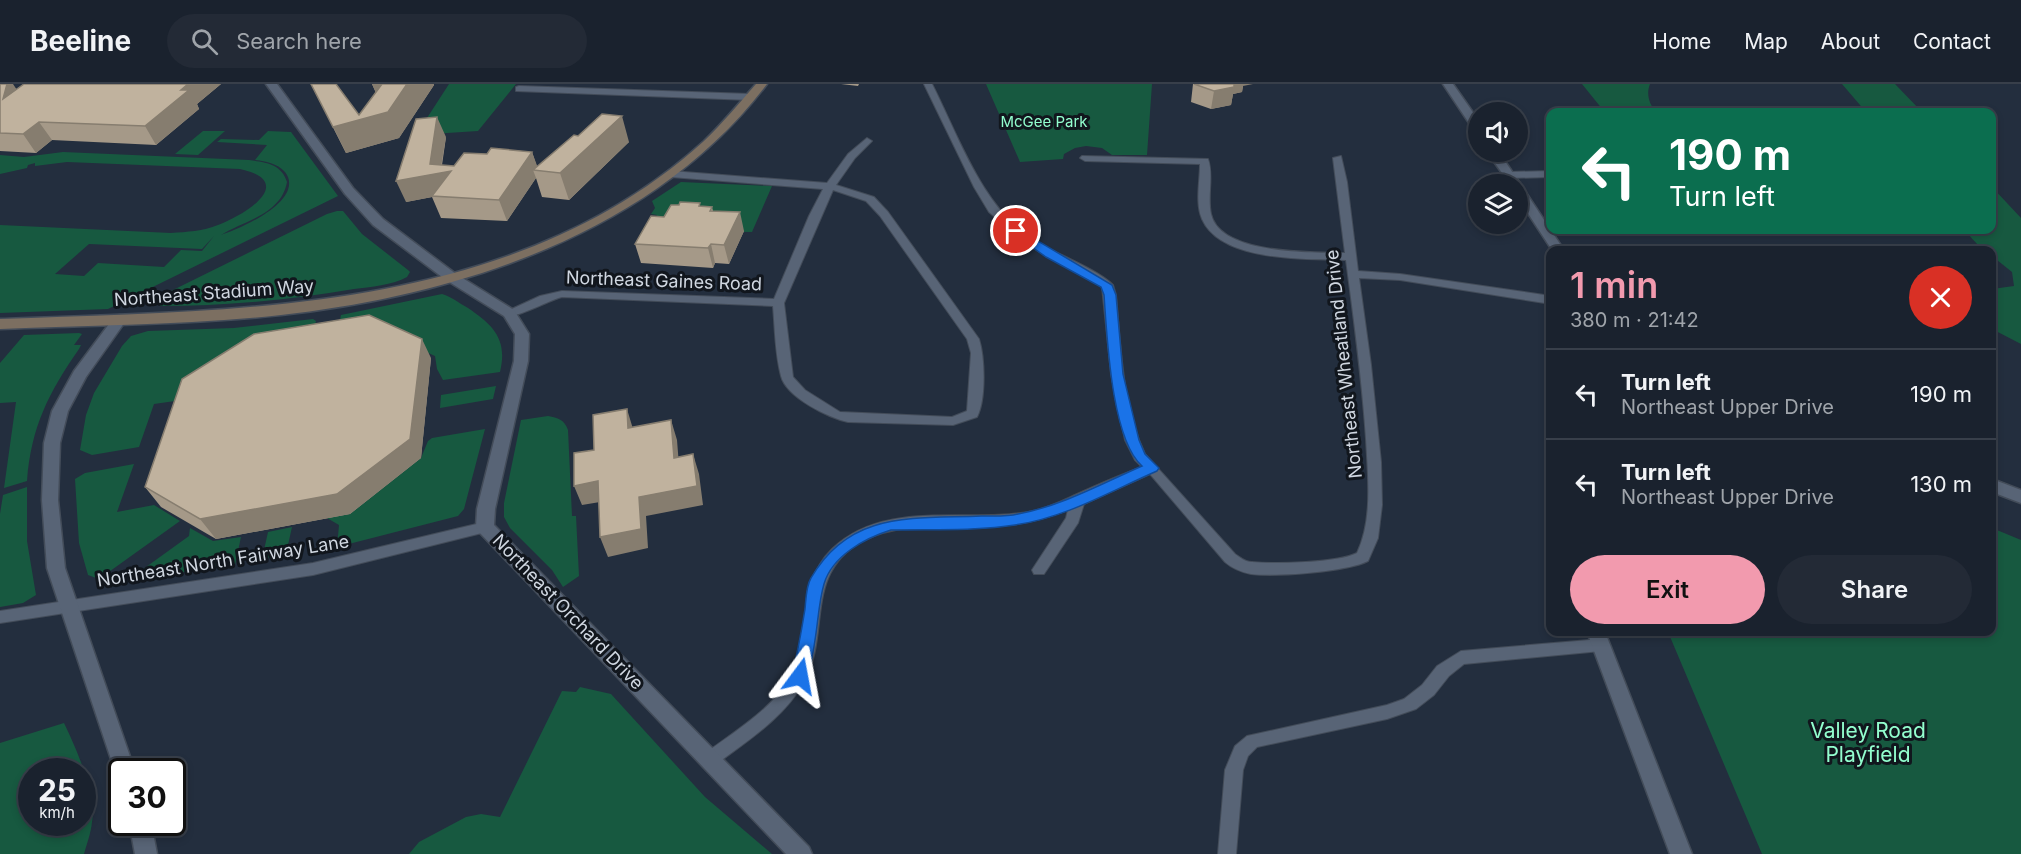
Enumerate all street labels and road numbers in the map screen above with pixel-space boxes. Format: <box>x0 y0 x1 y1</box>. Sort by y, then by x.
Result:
street label: Northeast Wheatland Drive <box>1321 249 1366 480</box>
street label: Northeast Gaines Road <box>566 267 762 294</box>
street label: Northeast Stadium Way <box>113 275 315 310</box>
street label: Northeast North Fairway Lane <box>95 530 350 591</box>
street label: Northeast Orchard Drive <box>489 530 648 694</box>

